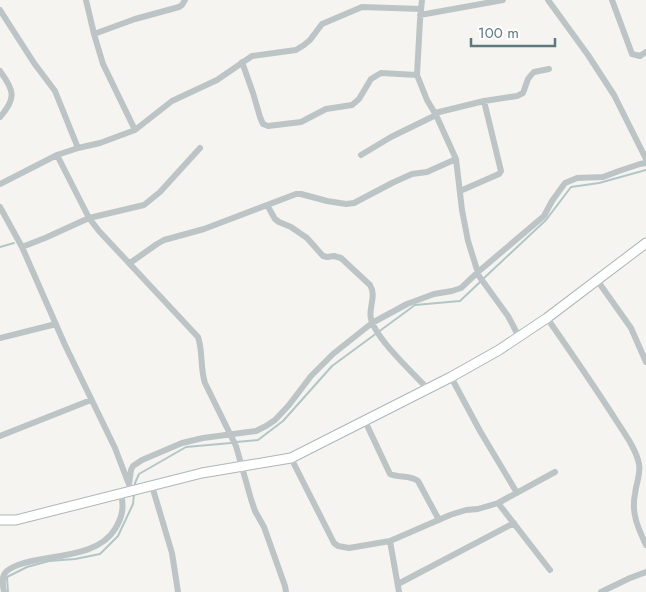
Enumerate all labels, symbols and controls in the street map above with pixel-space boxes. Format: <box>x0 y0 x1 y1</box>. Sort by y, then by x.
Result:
scale bar <box>471 15 555 47</box>
text: 100 m <box>478 22 519 44</box>

